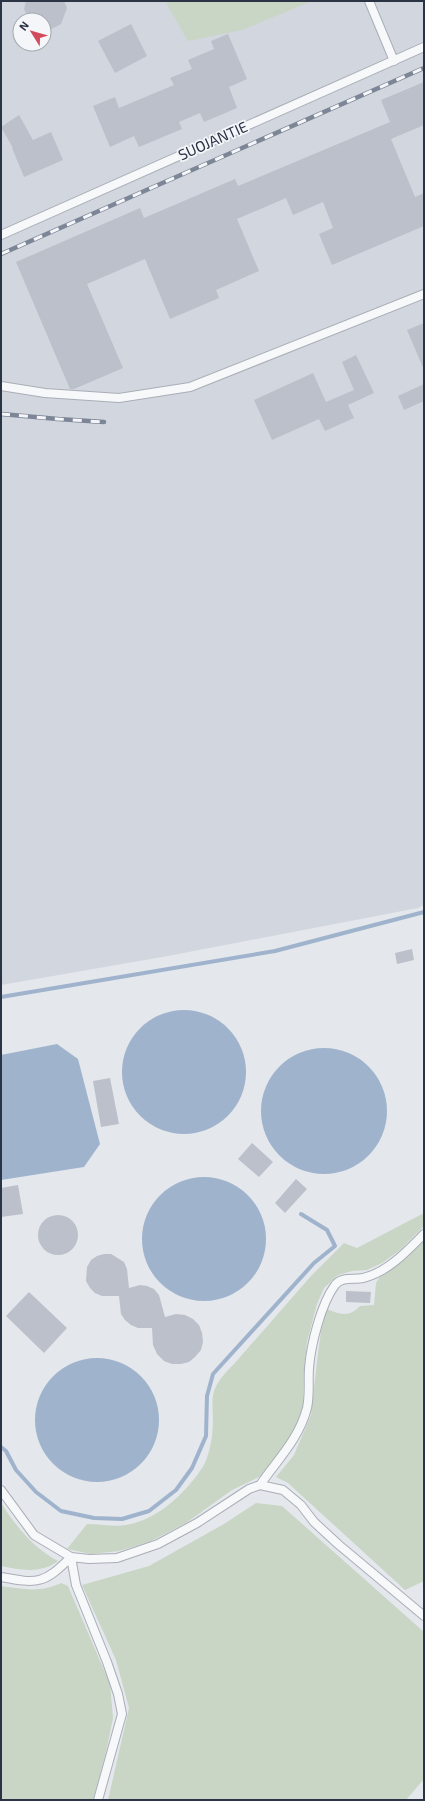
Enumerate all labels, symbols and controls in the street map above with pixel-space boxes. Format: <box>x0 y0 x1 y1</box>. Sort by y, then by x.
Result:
north arrow <box>12 12 52 52</box>
text: N <box>16 19 31 33</box>
street label: SUOJANTIE <box>175 117 250 163</box>

